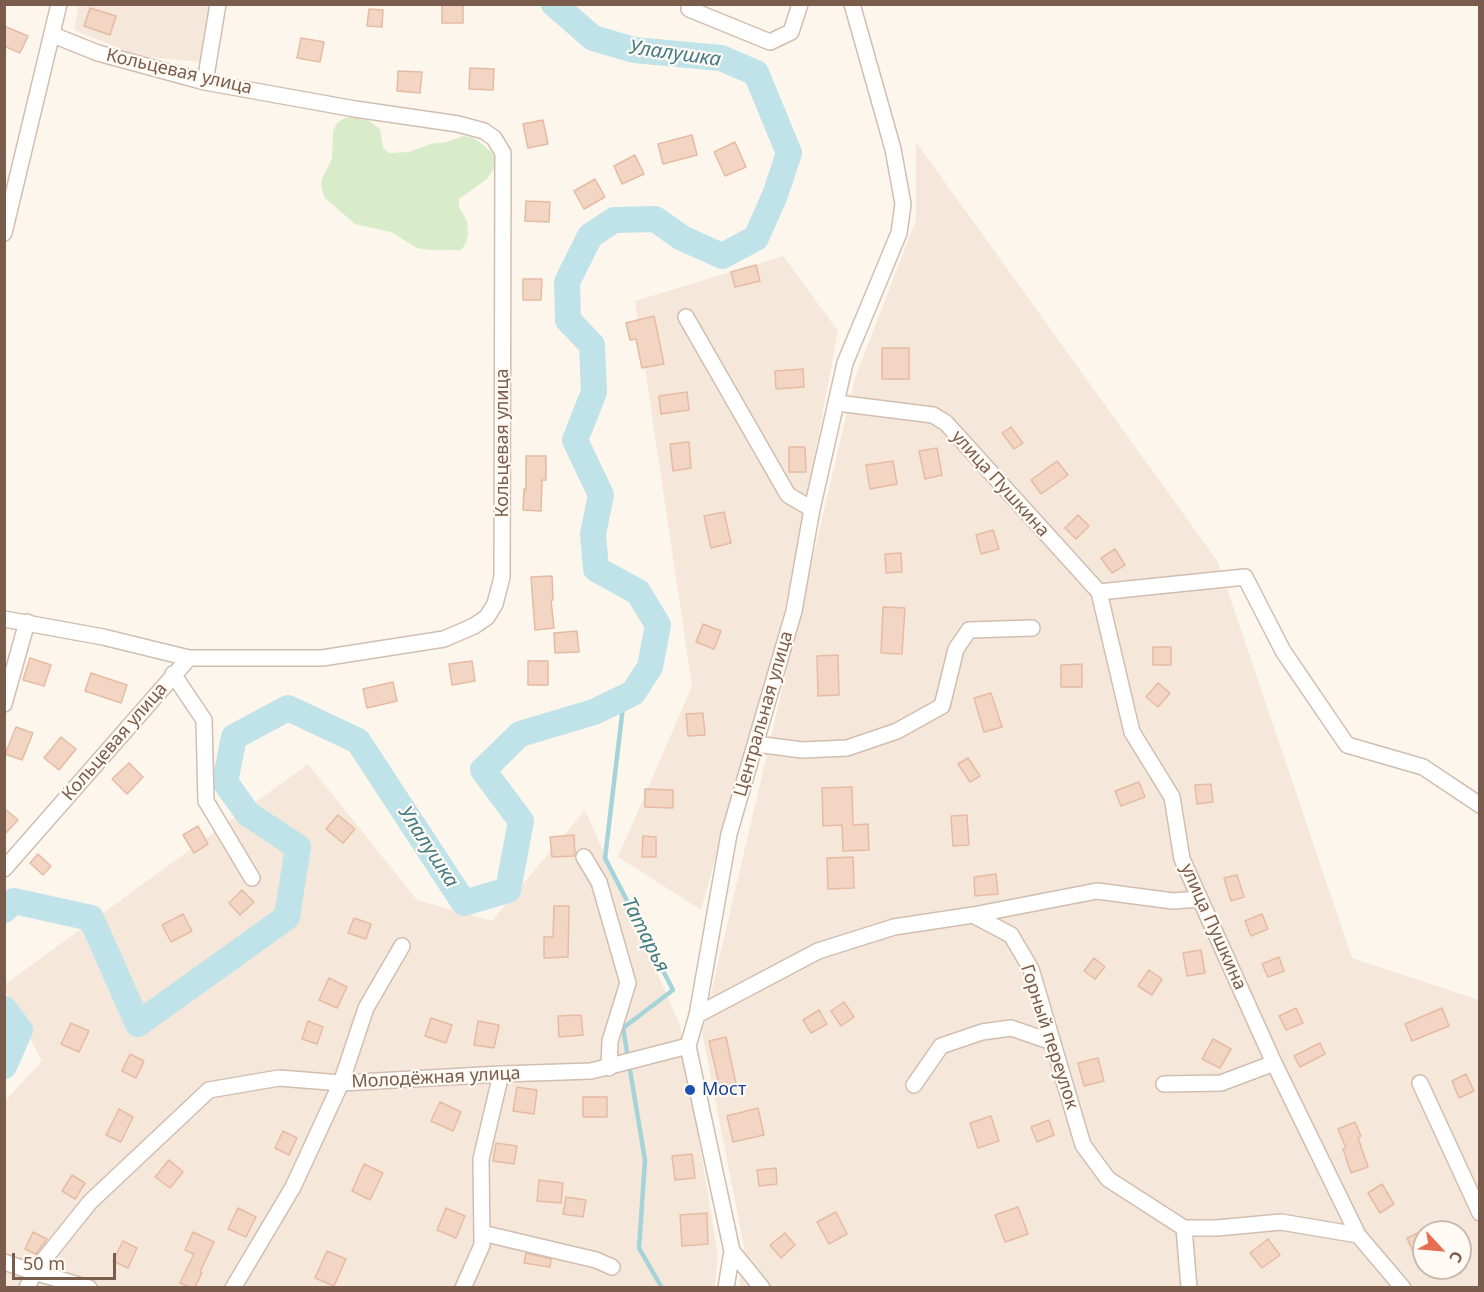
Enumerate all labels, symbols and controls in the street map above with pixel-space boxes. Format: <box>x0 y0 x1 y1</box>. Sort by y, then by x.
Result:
water label: Улалушка <box>628 36 722 72</box>
street label: Кольцевая улица <box>104 45 254 99</box>
street label: Кольцевая улица <box>492 368 514 518</box>
street label: улица Пушкина <box>946 426 1054 542</box>
street label: Центральная улица <box>730 629 798 799</box>
street label: Кольцевая улица <box>58 679 172 805</box>
water label: Улалушка <box>393 802 463 892</box>
street label: улица Пушкина <box>1175 861 1251 993</box>
water label: Татарья <box>616 894 674 976</box>
street label: Горный переулок <box>1015 962 1083 1112</box>
street label: Молодёжная улица <box>351 1063 521 1093</box>
place label: Мост <box>702 1079 746 1101</box>
marker: Мост <box>683 1083 697 1097</box>
north arrow <box>1412 1220 1472 1280</box>
scale bar <box>15 1241 118 1279</box>
text: С <box>1444 1248 1469 1266</box>
text: 50 m <box>23 1251 65 1275</box>

